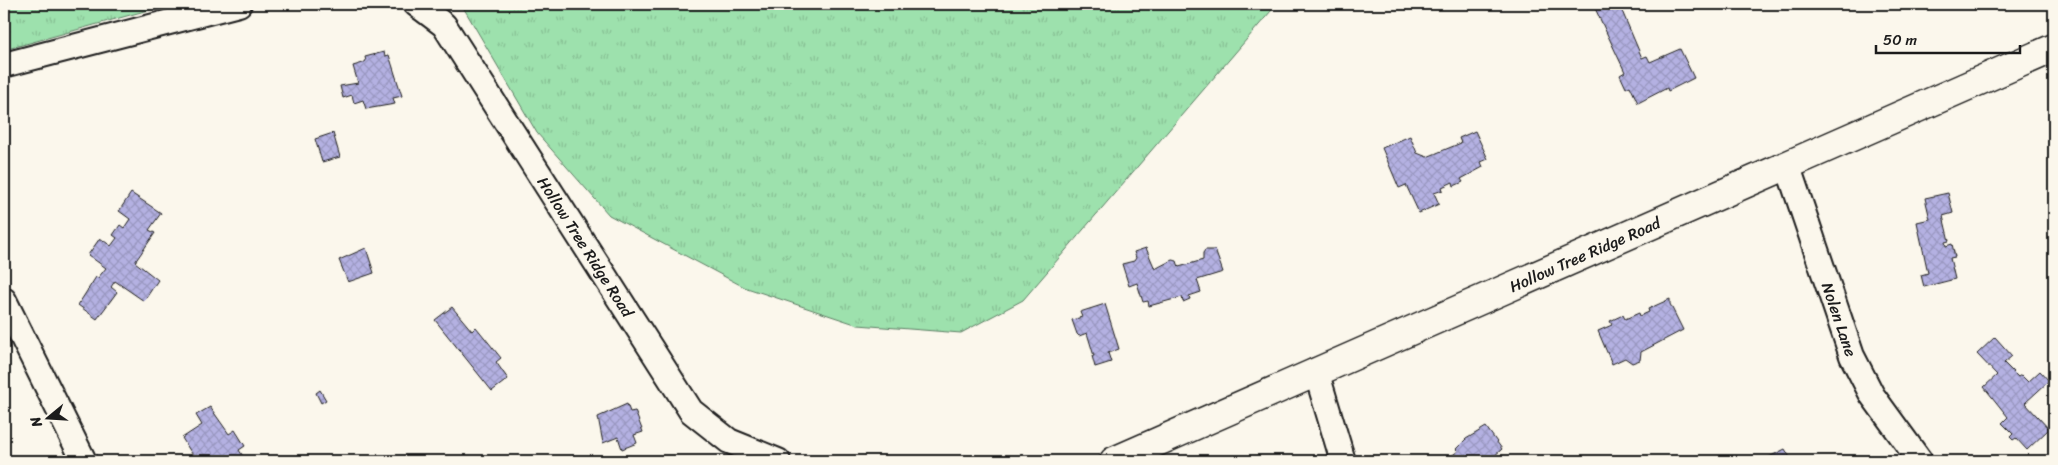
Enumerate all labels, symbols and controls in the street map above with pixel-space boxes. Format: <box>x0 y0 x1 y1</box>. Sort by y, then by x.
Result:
scale bar <box>1876 22 2019 54</box>
text: 50 m <box>1883 27 1918 53</box>
street label: Hollow Tree Ridge Road <box>530 170 643 324</box>
street label: Hollow Tree Ridge Road <box>1504 208 1666 300</box>
street label: Nolen Lane <box>1813 278 1866 361</box>
north arrow <box>22 392 72 442</box>
text: N <box>23 413 50 431</box>

